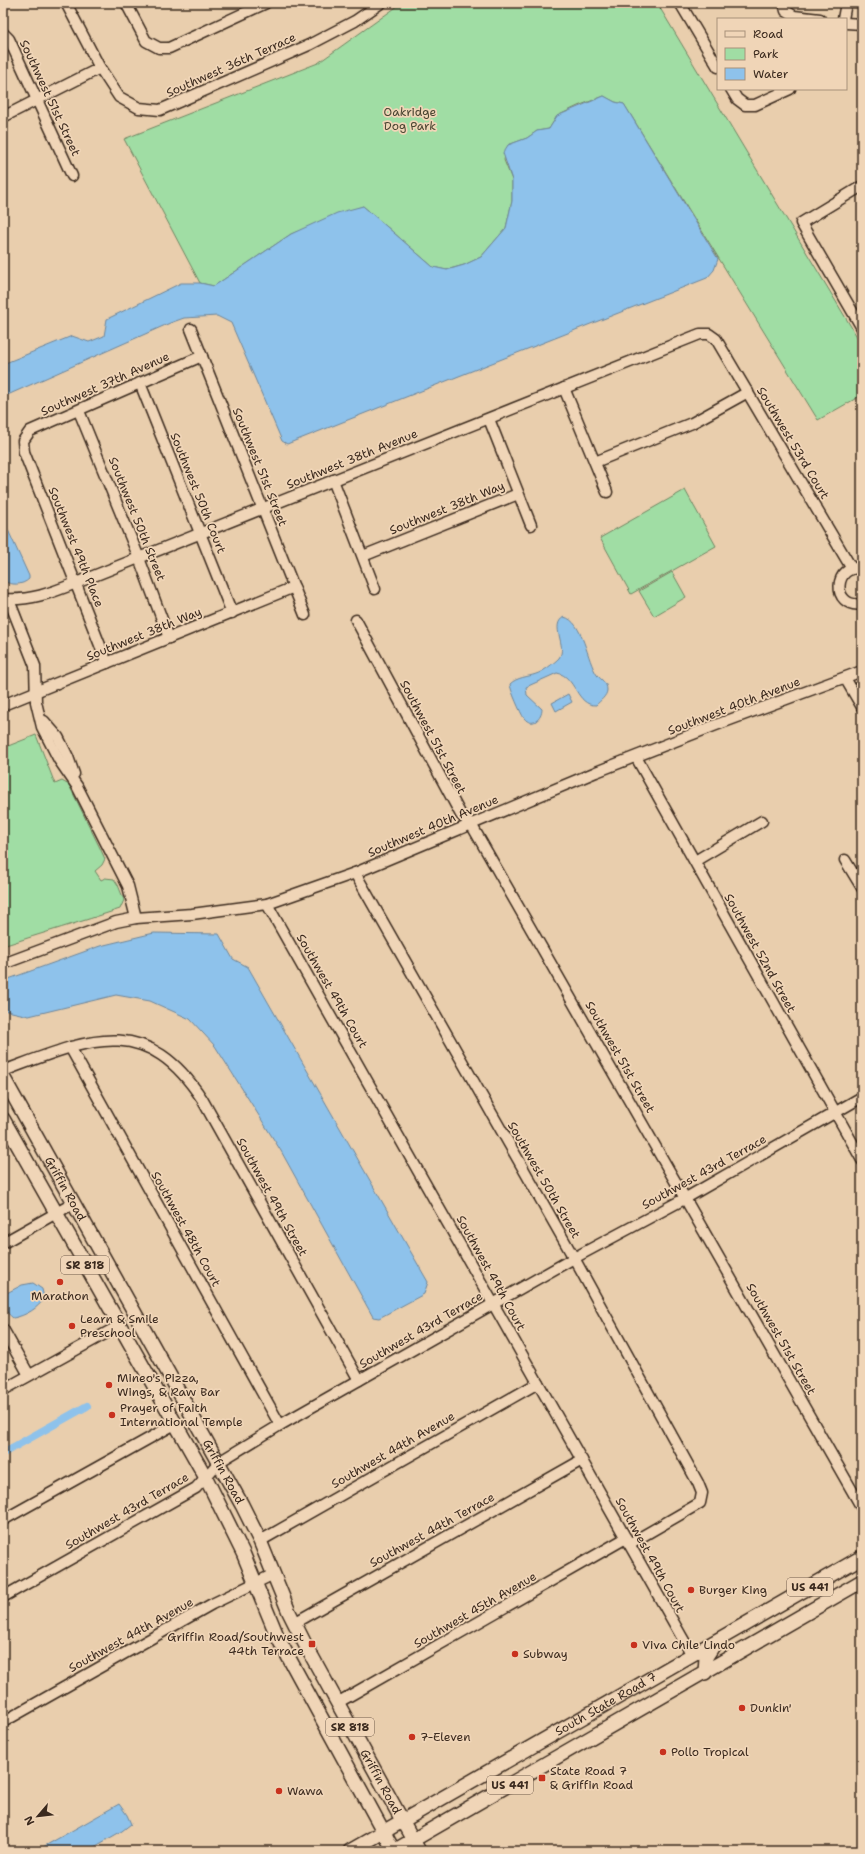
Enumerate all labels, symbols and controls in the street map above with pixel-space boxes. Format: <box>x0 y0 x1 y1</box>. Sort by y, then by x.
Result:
legend <box>717 18 847 90</box>
text: Road <box>753 26 784 42</box>
street label: Southwest 36th Terrace <box>164 29 299 101</box>
street label: Southwest 51st Street <box>16 37 84 159</box>
text: Park <box>753 46 779 62</box>
text: Water <box>753 66 789 82</box>
park label: Oakridge Dog Park <box>384 104 437 134</box>
street label: Southwest 37th Avenue <box>38 348 172 420</box>
street label: Southwest 53rd Court <box>753 384 833 502</box>
street label: Southwest 51st Street <box>229 405 291 529</box>
street label: Southwest 38th Avenue <box>284 425 420 493</box>
street label: Southwest 50th Court <box>166 430 230 556</box>
street label: Southwest 50th Street <box>105 455 169 583</box>
street label: Southwest 38th Way <box>387 478 507 538</box>
street label: Southwest 49th Place <box>45 485 108 610</box>
street label: Southwest 38th Way <box>84 604 204 664</box>
street label: Southwest 40th Avenue <box>666 673 803 739</box>
street label: Southwest 51st Street <box>396 677 470 797</box>
street label: Southwest 40th Avenue <box>365 791 501 861</box>
street label: Southwest 52nd Street <box>721 891 799 1015</box>
street label: Southwest 49th Court <box>293 931 371 1051</box>
street label: Southwest 51st Street <box>581 998 659 1116</box>
street label: Southwest 50th Street <box>504 1119 584 1241</box>
street label: Southwest 43rd Terrace <box>639 1131 769 1213</box>
street label: Southwest 49th Street <box>233 1135 311 1259</box>
street label: Griffin Road <box>41 1154 90 1224</box>
street label: Southwest 48th Court <box>148 1168 224 1290</box>
street label: Southwest 49th Court <box>453 1213 529 1333</box>
road number: SR 818 <box>61 1256 109 1274</box>
marker: Marathon <box>55 1277 65 1287</box>
street label: Southwest 51st Street <box>742 1280 820 1398</box>
place label: Marathon <box>31 1288 89 1304</box>
street label: Southwest 43rd Terrace <box>356 1288 486 1372</box>
place label: Learn & Smile Preschool <box>80 1311 159 1341</box>
marker: Learn & Smile Preschool <box>67 1321 77 1331</box>
place label: Mineo's Pizza, Wings, & Raw Bar <box>117 1370 220 1400</box>
marker: Mineo's Pizza, Wings, & Raw Bar <box>104 1380 114 1390</box>
place label: Prayer of Faith International Temple <box>120 1400 243 1430</box>
street label: Southwest 44th Avenue <box>328 1408 458 1492</box>
marker: Prayer of Faith International Temple <box>107 1410 117 1420</box>
street label: Griffin Road <box>199 1436 248 1507</box>
street label: Southwest 43rd Terrace <box>62 1469 192 1553</box>
street label: Southwest 44th Terrace <box>367 1489 498 1571</box>
street label: Southwest 49th Court <box>612 1495 688 1615</box>
street label: Southwest 45th Avenue <box>411 1568 539 1652</box>
road number: US 441 <box>787 1578 833 1596</box>
place label: Burger King <box>699 1582 767 1598</box>
marker: Burger King <box>686 1585 696 1595</box>
street label: Southwest 44th Avenue <box>66 1594 196 1676</box>
place label: Griffin Road/Southwest 44th Terrace <box>167 1629 304 1659</box>
place label: Viva Chile Lindo <box>642 1637 735 1653</box>
marker: Griffin Road/Southwest 44th Terrace <box>307 1639 317 1649</box>
marker: Viva Chile Lindo <box>629 1640 639 1650</box>
place label: Subway <box>523 1646 568 1662</box>
marker: Subway <box>510 1649 520 1659</box>
street label: South State Road 7 <box>552 1669 660 1740</box>
place label: Dunkin' <box>750 1700 792 1716</box>
marker: Dunkin' <box>737 1703 747 1713</box>
road number: SR 818 <box>326 1718 374 1736</box>
place label: 7-Eleven <box>420 1729 471 1745</box>
marker: 7-Eleven <box>407 1732 417 1742</box>
place label: Pollo Tropical <box>671 1744 749 1760</box>
street label: Griffin Road <box>357 1746 405 1817</box>
marker: Pollo Tropical <box>658 1747 668 1757</box>
place label: State Road 7 & Griffin Road <box>550 1763 634 1793</box>
marker: State Road 7 & Griffin Road <box>537 1773 547 1783</box>
road number: US 441 <box>487 1776 533 1794</box>
place label: Wawa <box>287 1783 323 1799</box>
marker: Wawa <box>274 1786 284 1796</box>
north arrow <box>18 1796 58 1836</box>
text: N <box>21 1813 38 1828</box>

